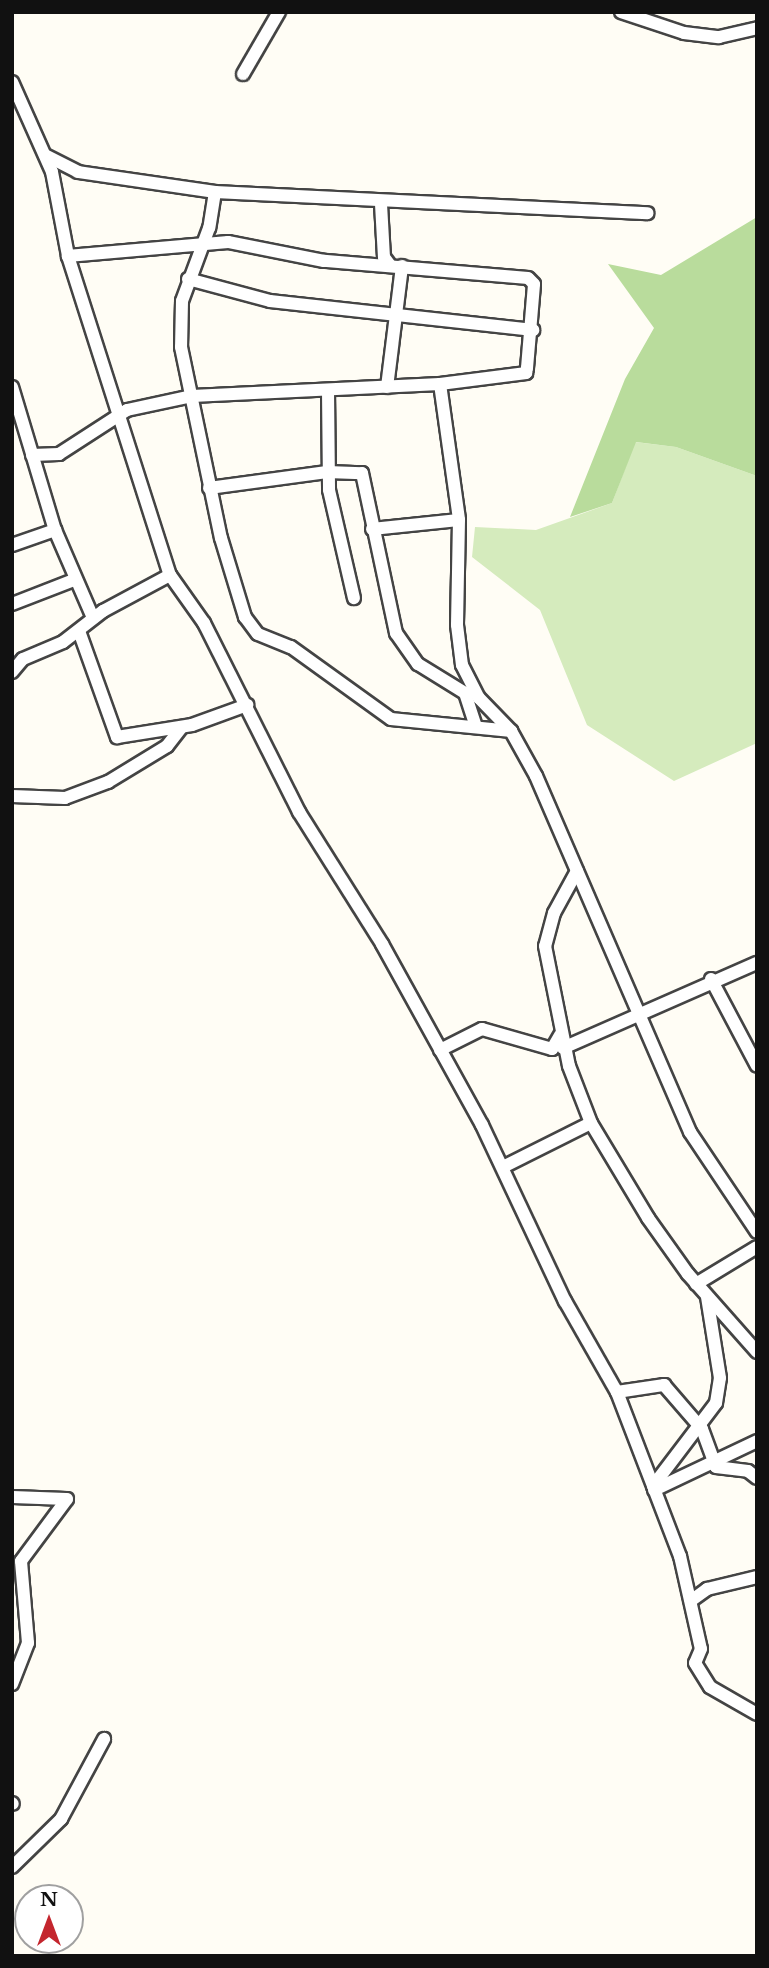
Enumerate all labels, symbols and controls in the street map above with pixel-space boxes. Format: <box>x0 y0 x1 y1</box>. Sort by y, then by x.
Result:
north arrow <box>14 1884 84 1954</box>
text: N <box>40 1888 58 1911</box>

